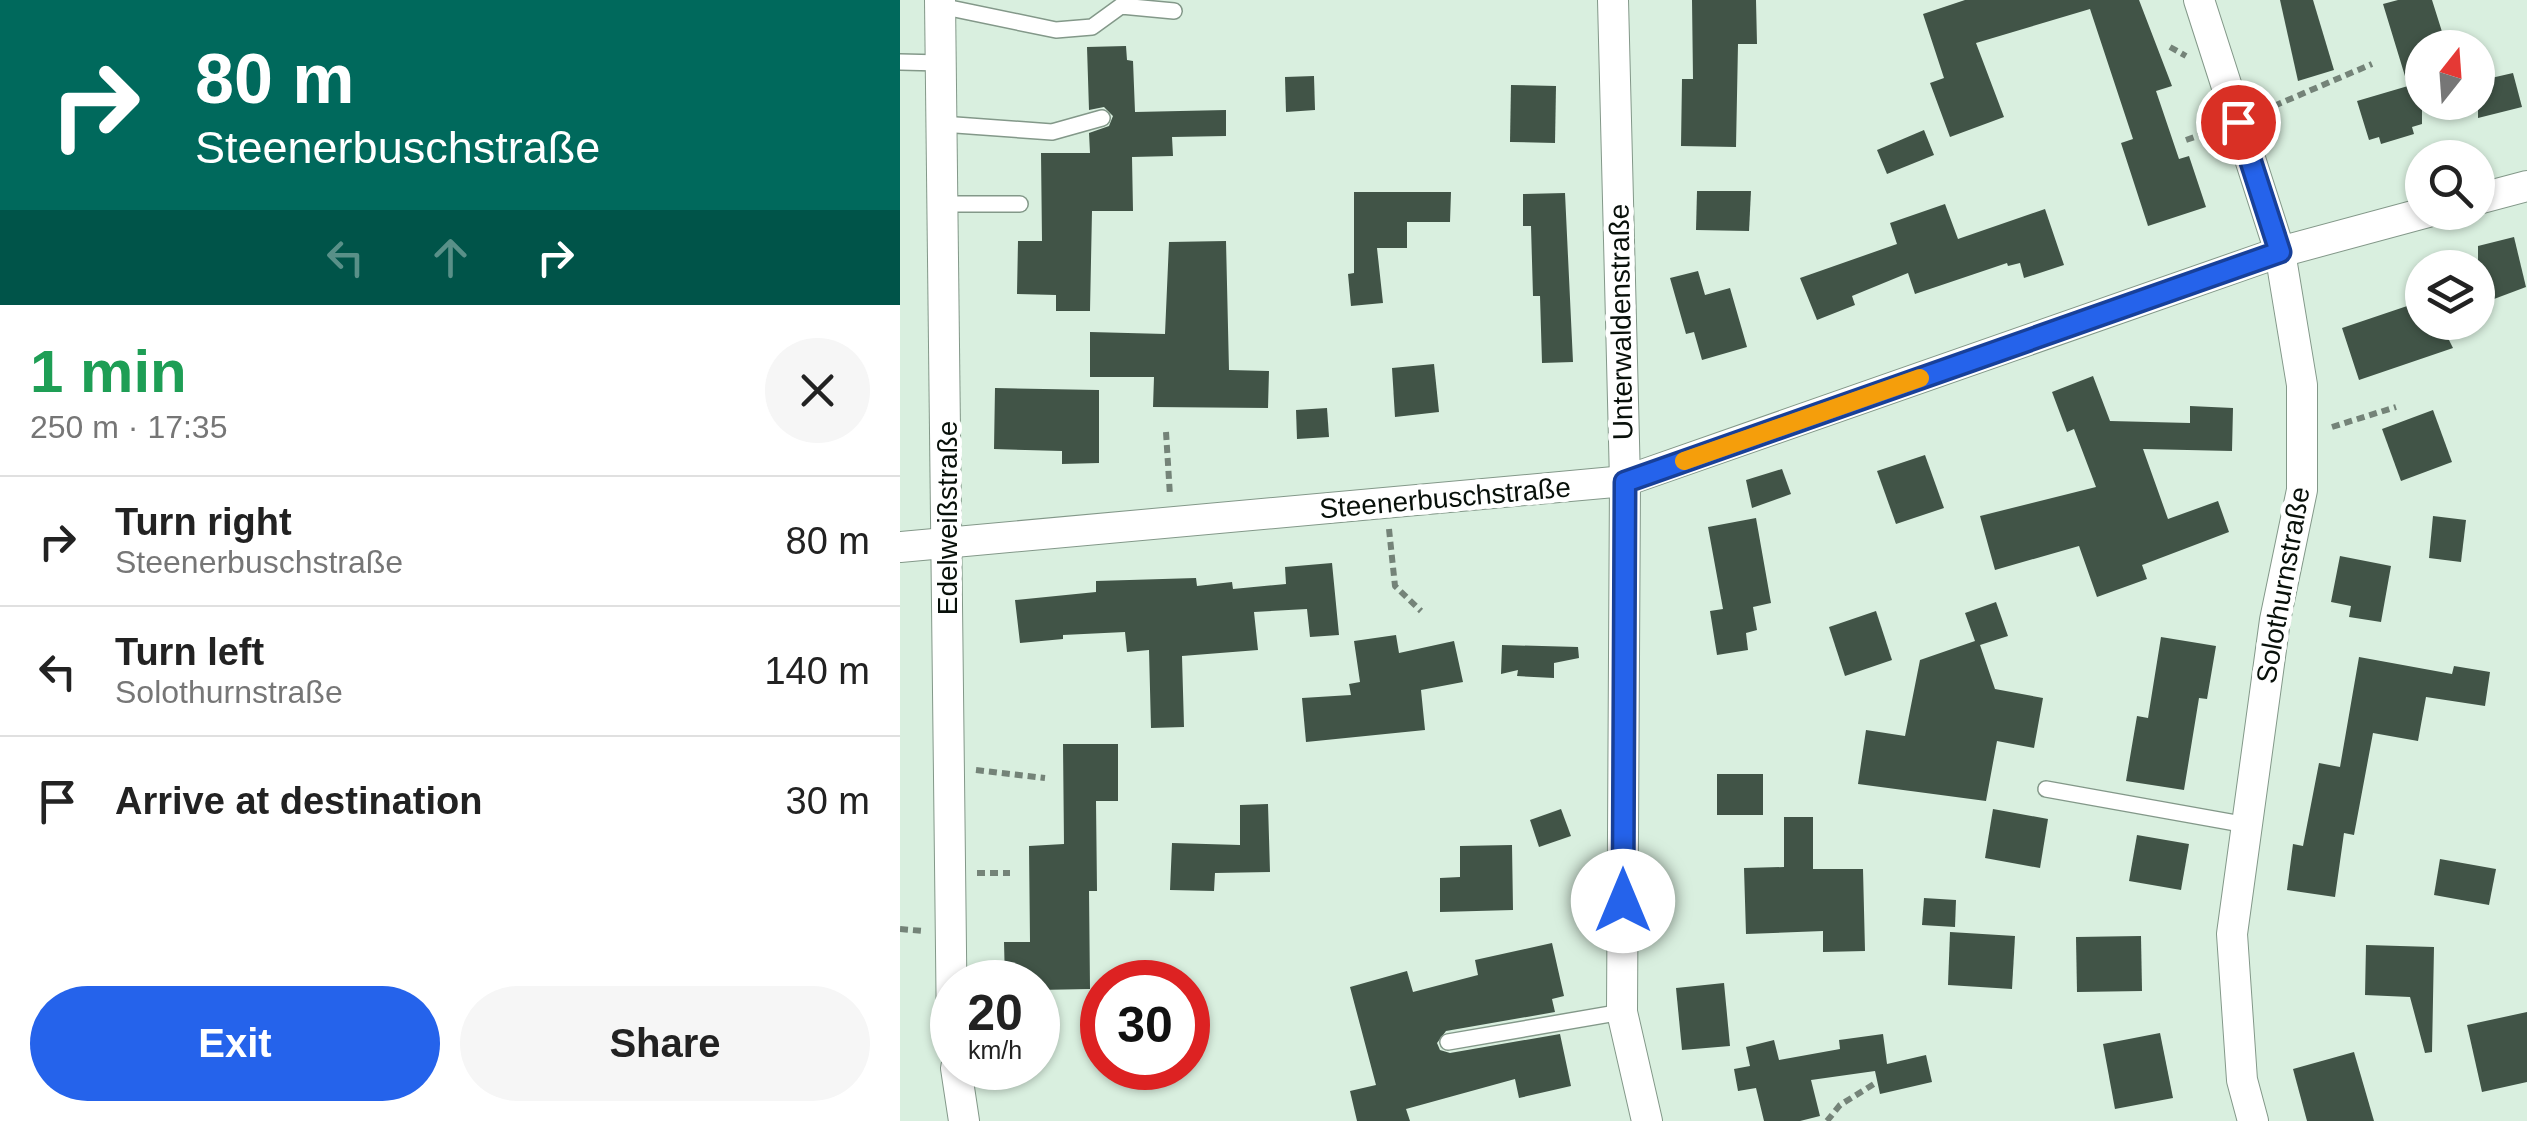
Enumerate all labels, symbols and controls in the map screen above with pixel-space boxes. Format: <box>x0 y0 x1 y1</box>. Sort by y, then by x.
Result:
north arrow <box>2405 30 2495 120</box>
map controls <box>2405 30 2495 340</box>
icon: right <box>30 40 160 170</box>
text: 80 m <box>195 40 355 118</box>
pin <box>2196 80 2281 165</box>
icon: arrive <box>2211 95 2266 150</box>
text: Steenerbuschstraße <box>195 122 600 173</box>
button: search <box>2405 140 2495 230</box>
street label: Unterwaldenstraße <box>1603 203 1639 441</box>
icon: left <box>318 230 373 285</box>
icon: ahead <box>423 230 478 285</box>
icon: right <box>528 230 583 285</box>
button: layers <box>2405 250 2495 340</box>
text: 1 min <box>30 338 187 405</box>
button: close <box>765 338 870 443</box>
text: 250 m · 17:35 <box>30 409 227 445</box>
street label: Edelweißstraße <box>932 421 963 615</box>
street label: Steenerbuschstraße <box>1318 472 1572 524</box>
street label: Solothurnstraße <box>2250 484 2316 686</box>
text: Turn right <box>115 501 292 543</box>
icon: right <box>30 514 85 569</box>
text: 80 m <box>786 520 870 562</box>
text: Steenerbuschstraße <box>115 544 403 580</box>
text: Turn left <box>115 631 264 673</box>
icon: left <box>30 644 85 699</box>
text: 140 m <box>764 650 870 692</box>
text: Solothurnstraße <box>115 674 343 710</box>
icon: arrive <box>30 774 85 829</box>
text: Arrive at destination <box>115 780 482 822</box>
text: 30 m <box>786 780 870 822</box>
position arrow <box>1571 849 1675 953</box>
speed limit sign: 30 <box>1080 960 1210 1090</box>
text: 20 <box>967 985 1023 1041</box>
button: Exit <box>30 986 440 1101</box>
button: Share <box>460 986 870 1101</box>
text: km/h <box>968 1036 1022 1064</box>

